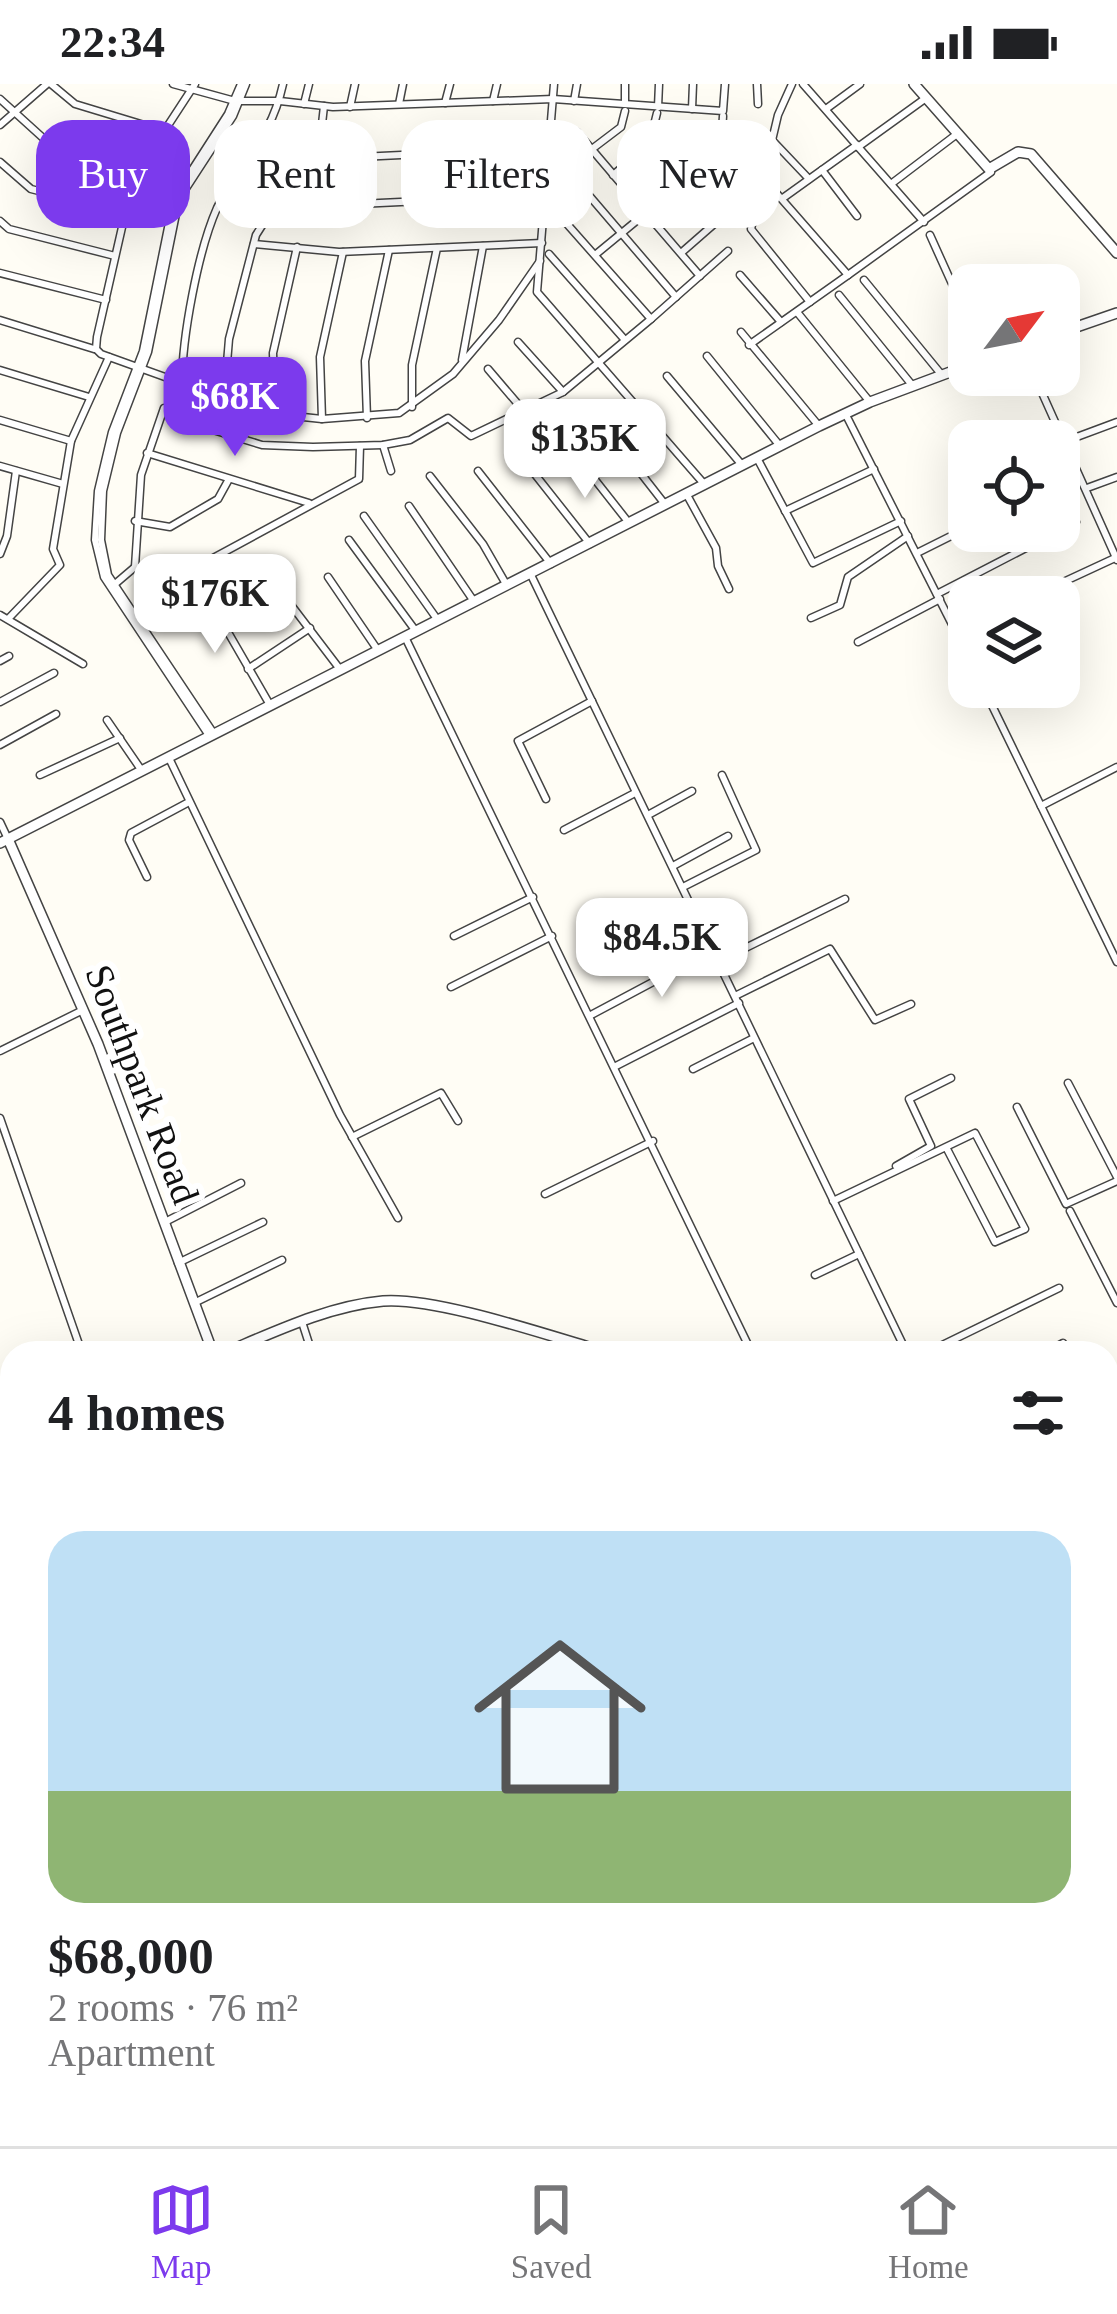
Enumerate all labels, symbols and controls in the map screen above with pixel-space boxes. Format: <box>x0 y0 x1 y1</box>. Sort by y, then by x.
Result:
text: 22:34 <box>60 17 165 67</box>
chip: Buy <box>36 120 190 228</box>
chip: Rent <box>214 120 377 228</box>
chip: Filters <box>401 120 593 228</box>
chip: New <box>617 120 780 228</box>
north arrow <box>948 264 1080 396</box>
map controls <box>948 264 1080 708</box>
pin: $68K <box>164 357 306 459</box>
text: $68K <box>191 374 279 417</box>
pin: $135K <box>501 399 669 501</box>
text: $135K <box>531 416 639 459</box>
button: locate <box>948 420 1080 552</box>
pin: $176K <box>131 554 299 656</box>
text: $176K <box>161 571 269 614</box>
button: layers <box>948 576 1080 708</box>
pin: $84.5K <box>564 898 760 1000</box>
text: $84.5K <box>603 915 721 958</box>
street label: Southpark Road <box>76 959 208 1211</box>
icon: filters <box>1005 1380 1071 1446</box>
text: 4 homes <box>48 1385 225 1441</box>
icon: home <box>452 1609 668 1825</box>
text: $68,000 <box>48 1928 214 1984</box>
text: 2 rooms · 76 m² <box>48 1986 298 2029</box>
text: Apartment <box>48 2031 215 2074</box>
tab: Map <box>148 2177 214 2286</box>
tab: Saved <box>511 2177 592 2286</box>
tab: Home <box>888 2177 969 2286</box>

